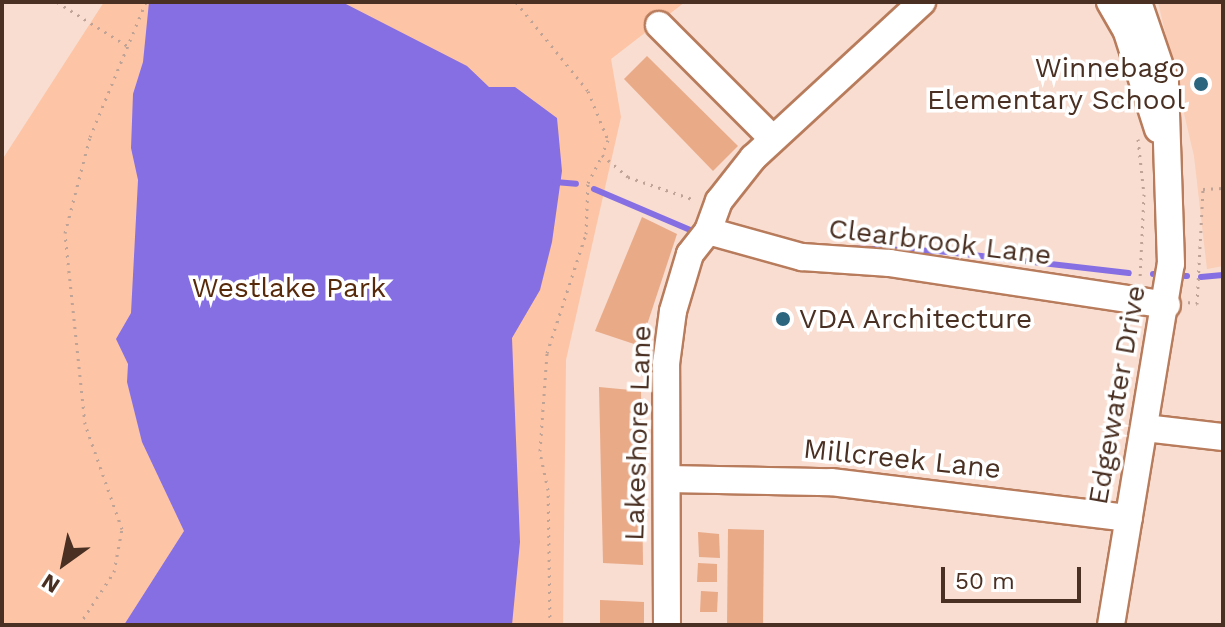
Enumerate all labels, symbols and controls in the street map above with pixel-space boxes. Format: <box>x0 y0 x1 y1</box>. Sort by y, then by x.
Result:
place label: Winnebago Elementary School <box>926 51 1185 117</box>
marker: Winnebago Elementary School <box>1192 75 1210 93</box>
street label: Clearbrook Lane <box>826 212 1054 272</box>
park label: Westlake Park <box>192 271 386 305</box>
street label: Edgewater Drive <box>1081 283 1153 507</box>
place label: VDA Architecture <box>799 302 1034 336</box>
marker: VDA Architecture <box>774 310 792 328</box>
street label: Lakeshore Lane <box>617 325 659 541</box>
street label: Millcreek Lane <box>801 432 1003 486</box>
north arrow <box>24 523 104 603</box>
scale bar <box>945 551 1085 601</box>
text: 50 m <box>955 567 1015 595</box>
text: N <box>37 569 64 598</box>

